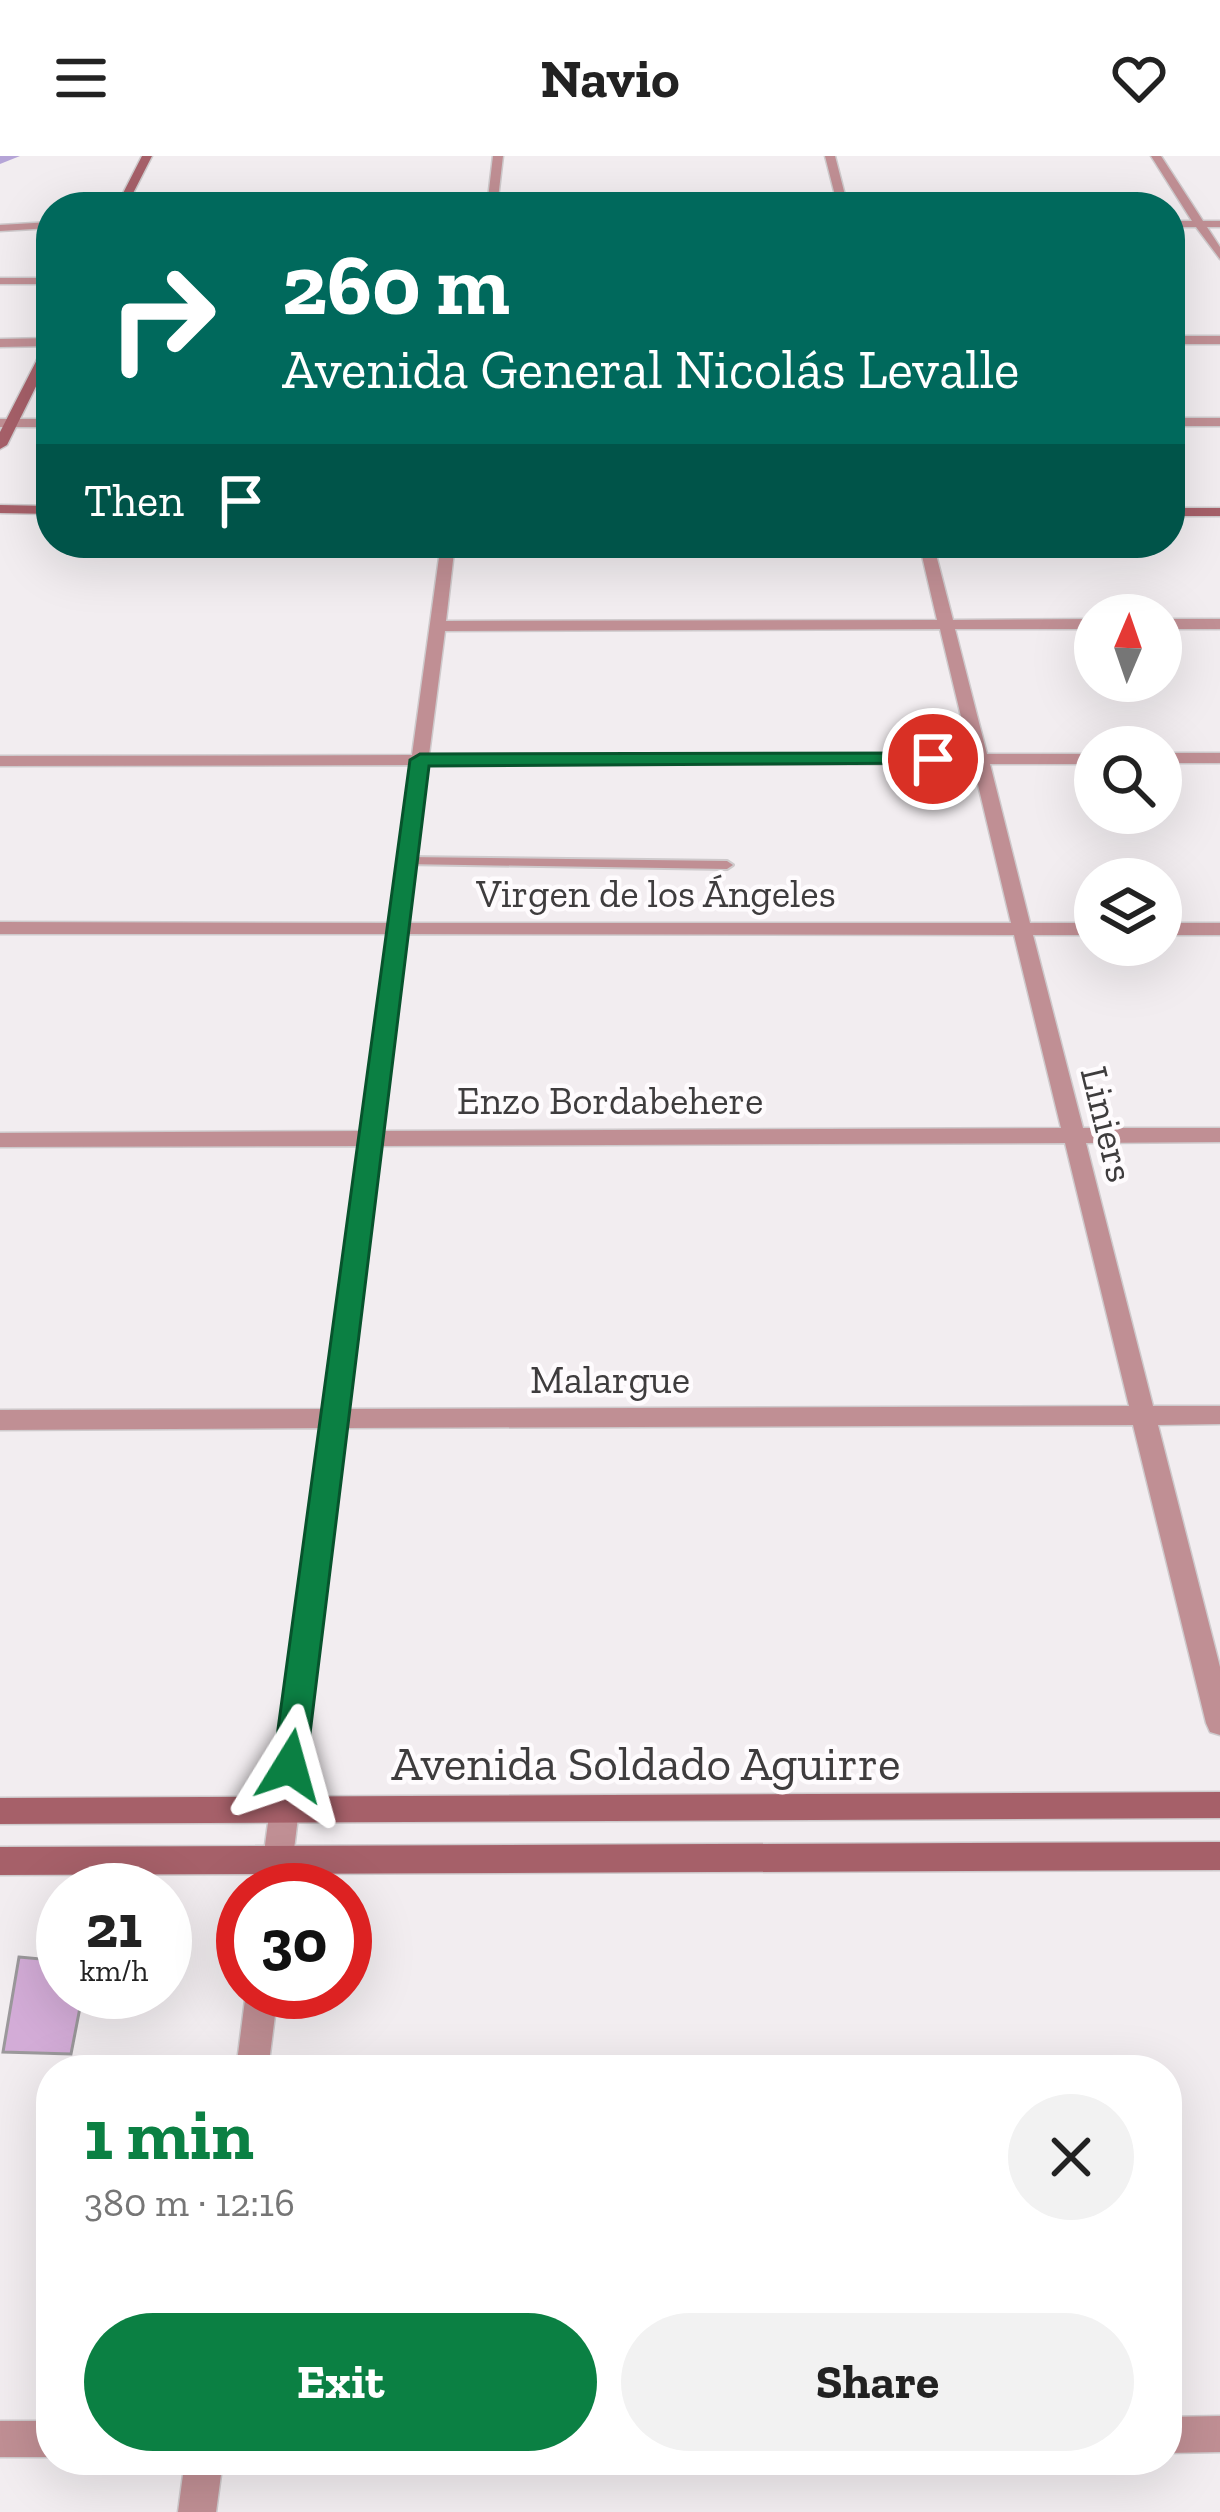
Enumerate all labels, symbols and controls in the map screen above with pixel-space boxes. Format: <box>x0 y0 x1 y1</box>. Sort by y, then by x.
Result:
icon: menu <box>48 45 114 111</box>
icon: heart <box>1106 45 1172 111</box>
text: Navio <box>541 46 679 111</box>
text: 260 m <box>282 235 510 336</box>
icon: right <box>84 240 240 396</box>
text: Avenida General Nicolás Levalle <box>282 337 1019 402</box>
icon: arrive <box>208 468 274 534</box>
text: Then <box>84 474 184 528</box>
north arrow <box>1074 594 1182 702</box>
map controls <box>1074 594 1182 966</box>
pin <box>882 708 984 810</box>
icon: arrive <box>900 726 966 792</box>
button: search <box>1074 726 1182 834</box>
button: layers <box>1074 858 1182 966</box>
street label: Virgen de los Ángeles <box>475 870 836 917</box>
street label: Liniers <box>1071 1062 1144 1187</box>
street label: Enzo Bordabehere <box>457 1077 763 1124</box>
street label: Malargue <box>530 1356 690 1403</box>
position arrow <box>227 1703 353 1829</box>
street label: Avenida Soldado Aguirre <box>391 1735 901 1792</box>
speed limit sign: 30 <box>216 1863 372 2019</box>
text: 21 <box>86 1890 142 1962</box>
text: km/h <box>80 1953 148 1989</box>
text: 1 min <box>84 2091 254 2177</box>
button: close <box>1008 2094 1134 2220</box>
text: 380 m · 12:16 <box>84 2179 295 2226</box>
button: Exit <box>84 2313 597 2451</box>
button: Share <box>621 2313 1134 2451</box>

